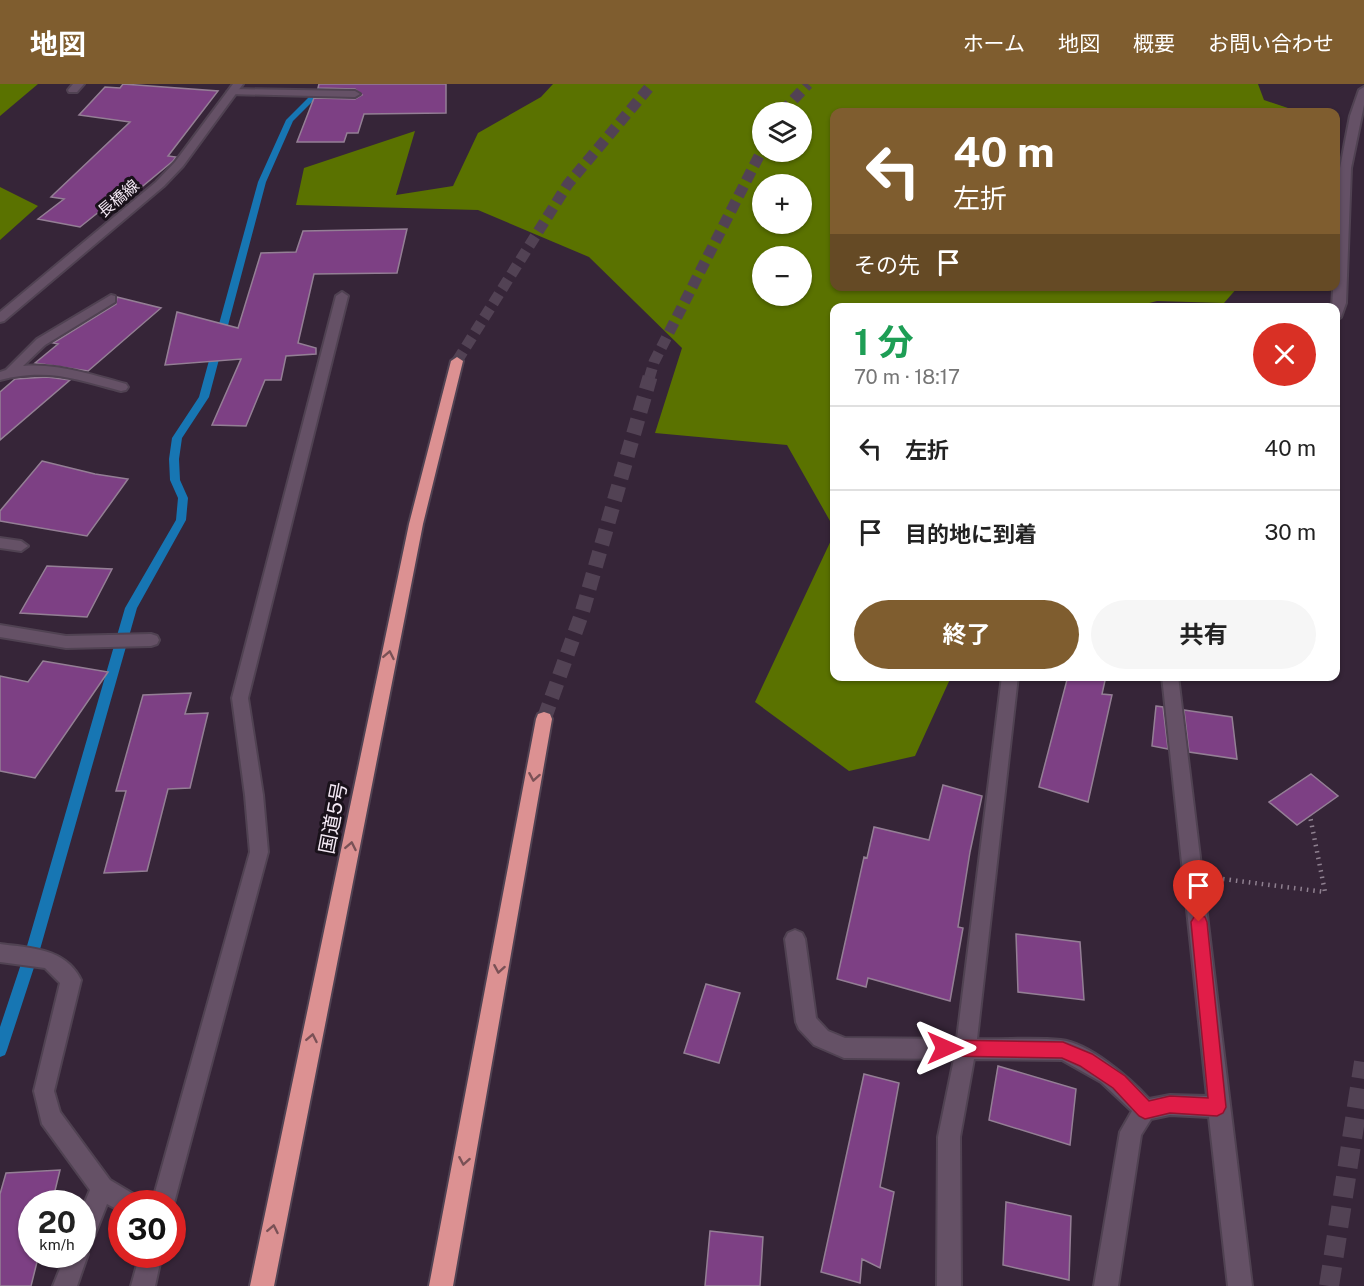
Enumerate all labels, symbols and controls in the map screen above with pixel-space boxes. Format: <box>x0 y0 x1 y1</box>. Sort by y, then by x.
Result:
text: 地図 <box>30 27 86 60</box>
text: ホーム <box>963 31 1025 56</box>
text: 地図 <box>1058 31 1100 56</box>
text: 概要 <box>1133 31 1175 56</box>
text: お問い合わせ <box>1208 31 1334 56</box>
map controls <box>752 102 812 306</box>
button: layers <box>752 102 812 162</box>
text: 40 m <box>953 127 1055 176</box>
icon: left <box>854 132 932 210</box>
button: + <box>752 174 812 234</box>
street label: 長橋線 <box>94 176 143 221</box>
text: 左折 <box>953 182 1007 214</box>
button: − <box>752 246 812 306</box>
icon: arrive <box>932 246 965 279</box>
text: その先 <box>854 252 920 278</box>
text: 1 分 <box>854 321 914 363</box>
button: close <box>1253 323 1316 386</box>
text: 70 m · 18:17 <box>854 365 960 389</box>
icon: left <box>854 432 887 465</box>
text: 40 m <box>1264 435 1316 461</box>
text: 左折 <box>905 437 949 463</box>
icon: arrive <box>854 516 887 549</box>
text: 30 m <box>1264 519 1316 545</box>
text: 目的地に到着 <box>905 521 1037 547</box>
button: 終了 <box>854 600 1079 669</box>
button: 共有 <box>1091 600 1316 669</box>
one-way arrow <box>382 651 395 661</box>
one-way arrow <box>528 772 540 782</box>
street label: 国道5号 <box>314 780 352 856</box>
one-way arrow <box>343 842 356 852</box>
pin <box>1173 860 1224 922</box>
icon: arrive <box>1182 869 1215 902</box>
one-way arrow <box>493 963 506 973</box>
position arrow <box>913 1016 977 1080</box>
one-way arrow <box>305 1033 318 1043</box>
one-way arrow <box>458 1155 471 1165</box>
speed limit sign: 30 <box>108 1190 186 1268</box>
text: 20 <box>38 1204 76 1240</box>
one-way arrow <box>266 1224 279 1234</box>
text: km/h <box>39 1236 75 1253</box>

